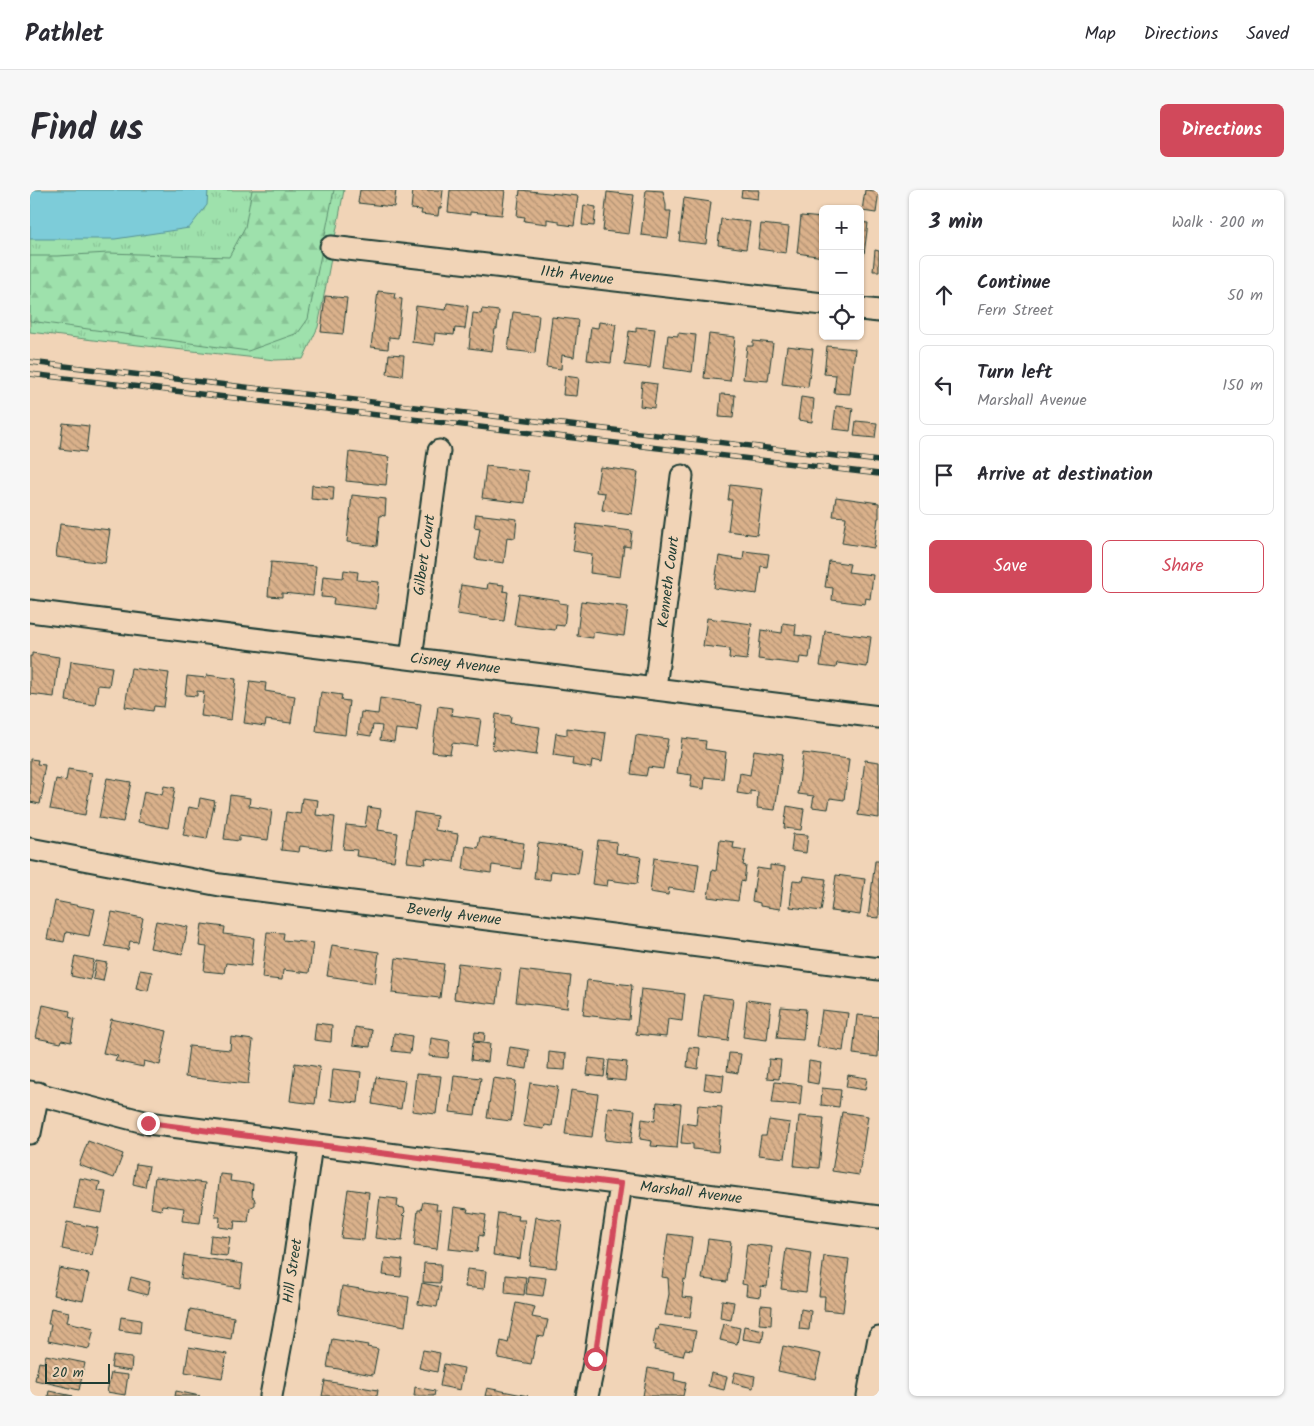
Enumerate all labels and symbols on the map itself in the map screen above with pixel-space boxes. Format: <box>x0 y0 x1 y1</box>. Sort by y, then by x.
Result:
street label: 11th Avenue <box>539 260 615 292</box>
street label: Gilbert Court <box>407 513 443 597</box>
street label: Kenneth Court <box>651 535 687 629</box>
street label: Cisney Avenue <box>408 647 502 681</box>
street label: Beverly Avenue <box>405 897 503 933</box>
route end <box>137 1112 160 1135</box>
street label: Marshall Avenue <box>639 1175 744 1211</box>
street label: Hill Street <box>277 1237 309 1305</box>
route start <box>584 1348 607 1371</box>
scale bar <box>45 1361 110 1384</box>

